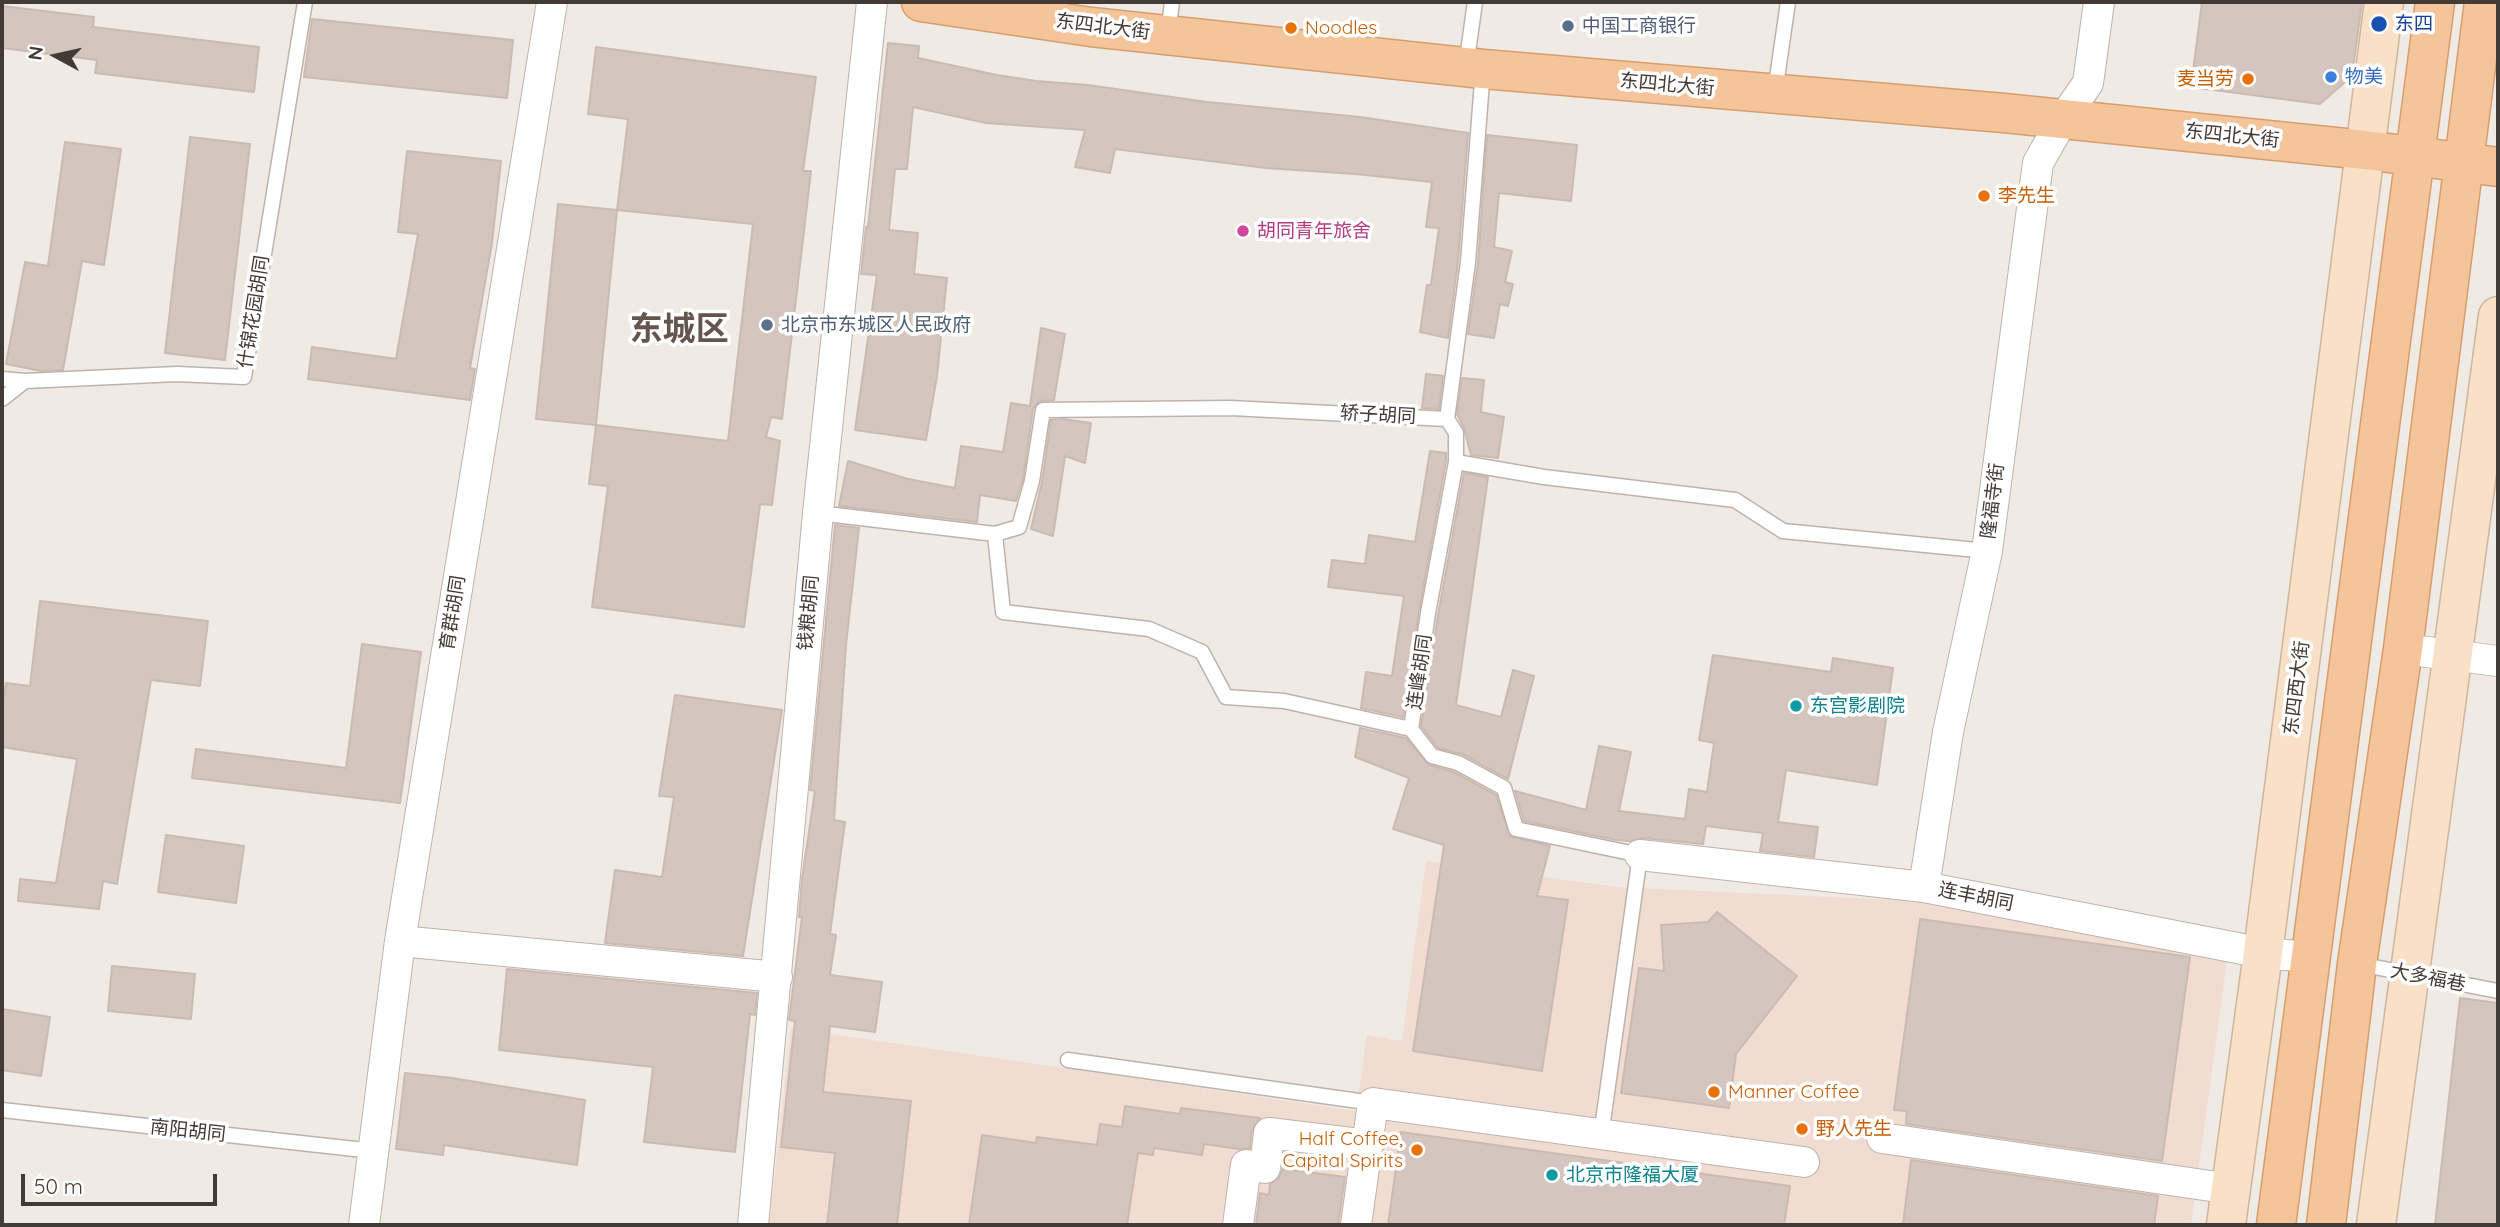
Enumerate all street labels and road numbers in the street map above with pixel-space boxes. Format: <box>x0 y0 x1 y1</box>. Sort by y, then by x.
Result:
street label: 东四北大街 <box>1054 10 1152 44</box>
street label: 东四北大街 <box>1619 70 1715 100</box>
street label: 东四北大街 <box>2184 120 2280 152</box>
street label: 什锦花园胡同 <box>234 254 274 370</box>
street label: 轿子胡同 <box>1339 402 1417 428</box>
street label: 隆福寺街 <box>1977 462 2009 540</box>
street label: 育群胡同 <box>436 574 470 652</box>
street label: 钱粮胡同 <box>794 574 824 652</box>
street label: 连峰胡同 <box>1403 633 1437 711</box>
street label: 东四西大街 <box>2280 639 2314 737</box>
street label: 连丰胡同 <box>1937 879 2015 915</box>
street label: 大多福巷 <box>2389 960 2467 996</box>
street label: 南阳胡同 <box>149 1116 227 1146</box>

